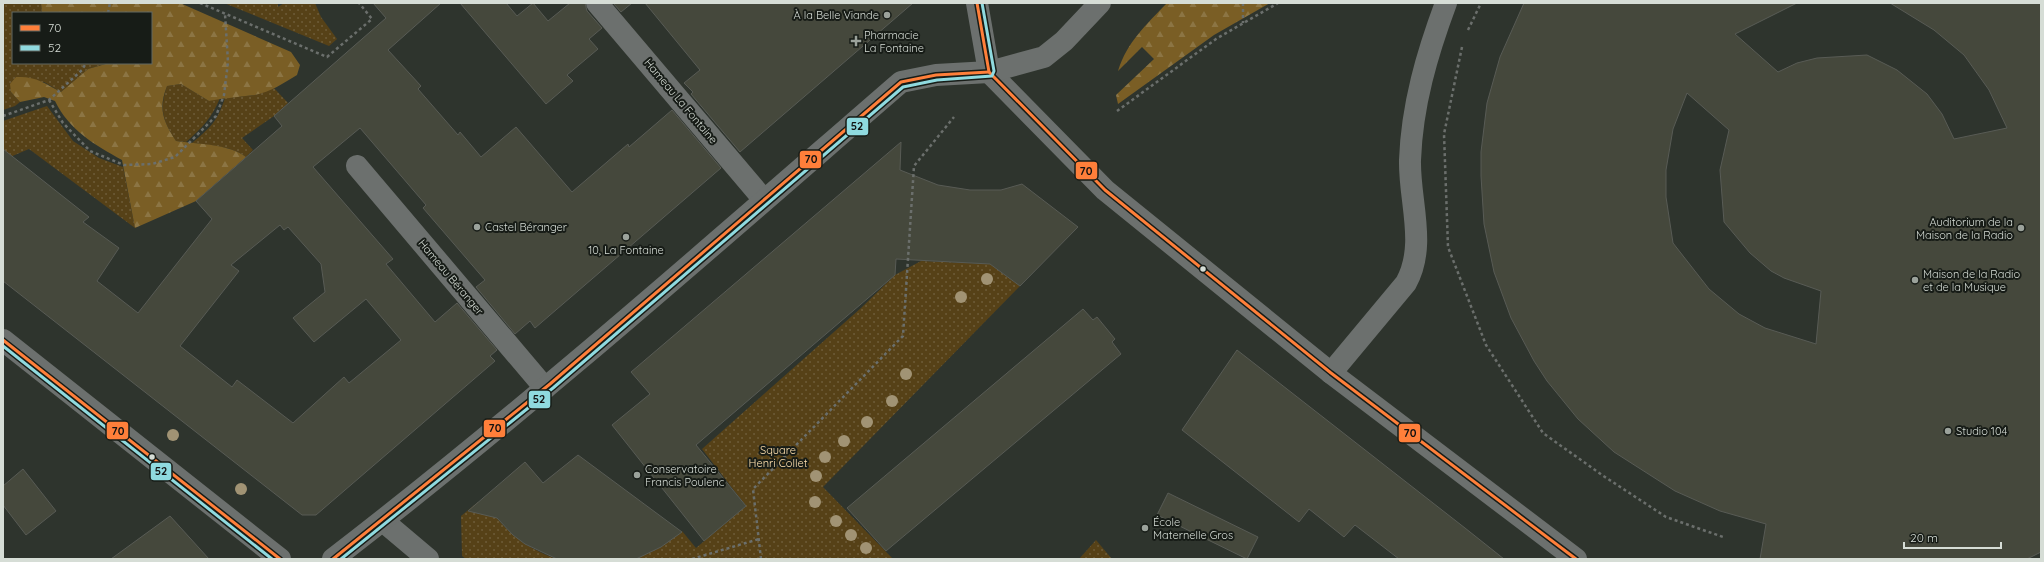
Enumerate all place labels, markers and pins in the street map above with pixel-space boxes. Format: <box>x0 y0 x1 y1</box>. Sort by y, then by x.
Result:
place label: À la Belle Viande <box>794 8 879 22</box>
marker: À la Belle Viande <box>882 10 892 20</box>
place label: Pharmacie La Fontaine <box>864 28 924 55</box>
marker: Pharmacie La Fontaine <box>851 36 861 46</box>
place label: Auditorium de la Maison de la Radio <box>1916 215 2013 242</box>
place label: Castel Béranger <box>485 220 568 234</box>
marker: Castel Béranger <box>472 222 482 232</box>
marker: Auditorium de la Maison de la Radio <box>2016 223 2026 233</box>
marker: 10, La Fontaine <box>621 232 631 242</box>
place label: 10, La Fontaine <box>588 243 664 257</box>
unlabelled marker <box>1198 264 1208 274</box>
place label: Maison de la Radio et de la Musique <box>1923 267 2020 294</box>
marker: Maison de la Radio et de la Musique <box>1910 275 1920 285</box>
place label: Studio 104 <box>1956 424 2007 438</box>
marker: Studio 104 <box>1943 426 1953 436</box>
unlabelled marker <box>147 452 157 462</box>
place label: Conservatoire Francis Poulenc <box>645 462 725 489</box>
marker: Conservatoire Francis Poulenc <box>632 470 642 480</box>
place label: École Maternelle Gros <box>1153 515 1233 542</box>
marker: École Maternelle Gros <box>1140 523 1150 533</box>

